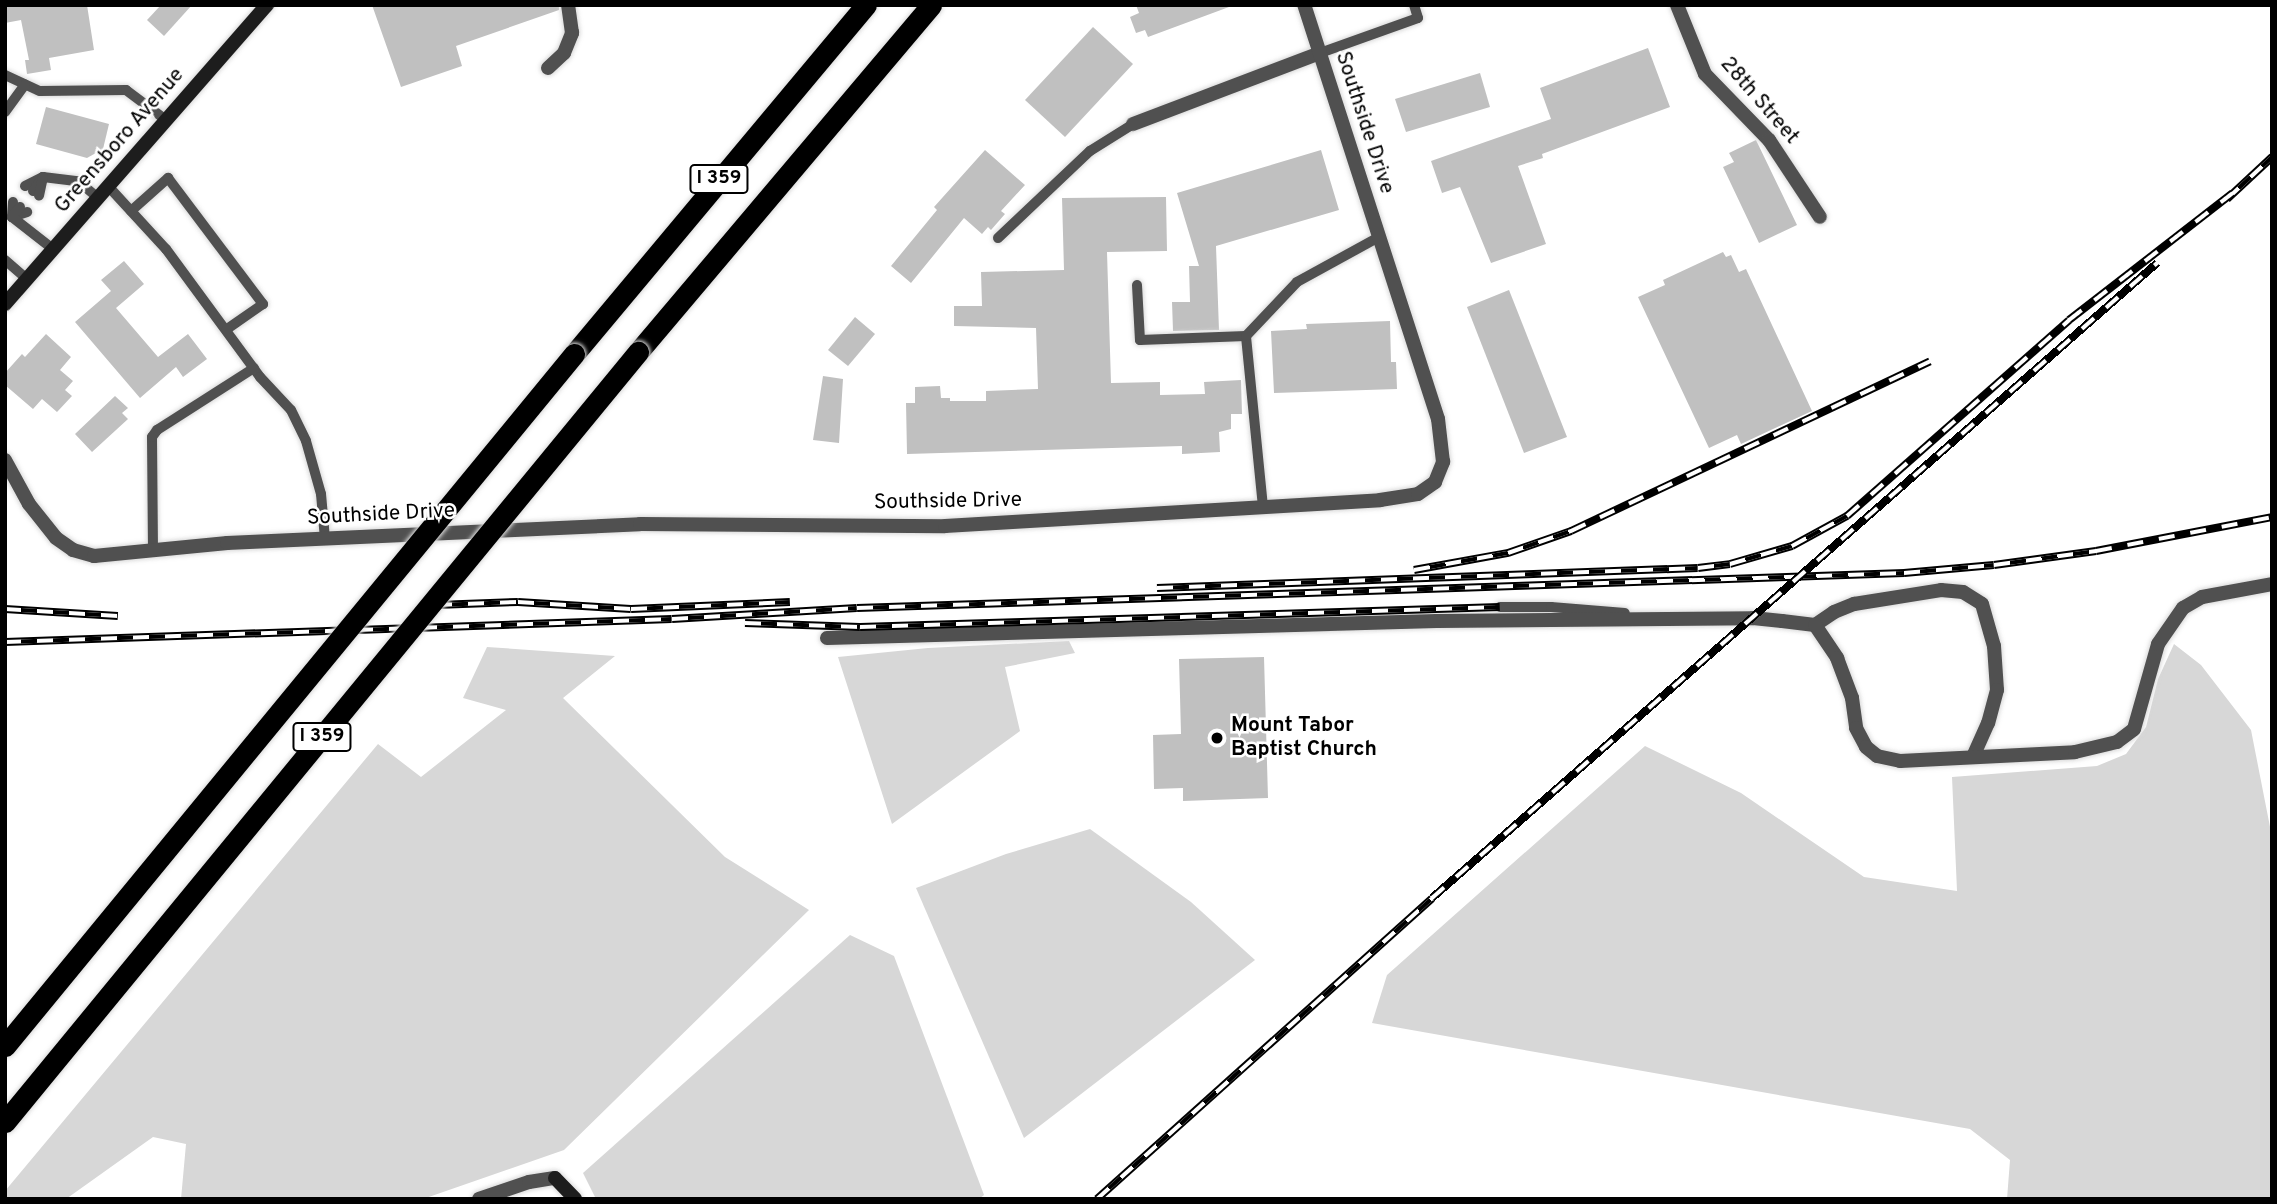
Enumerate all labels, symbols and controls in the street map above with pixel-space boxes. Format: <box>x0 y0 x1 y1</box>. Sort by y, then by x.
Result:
street label: Southside Drive <box>1329 49 1399 197</box>
street label: 28th Street <box>1714 52 1804 150</box>
street label: Greensboro Avenue <box>50 63 190 219</box>
road number: I 359 <box>689 164 749 195</box>
street label: Southside Drive <box>874 488 1022 516</box>
street label: Southside Drive <box>306 499 456 531</box>
place label: Mount Tabor Baptist Church <box>1231 713 1377 763</box>
road number: I 359 <box>292 722 352 752</box>
marker: Mount Tabor Baptist Church <box>1209 730 1225 746</box>

